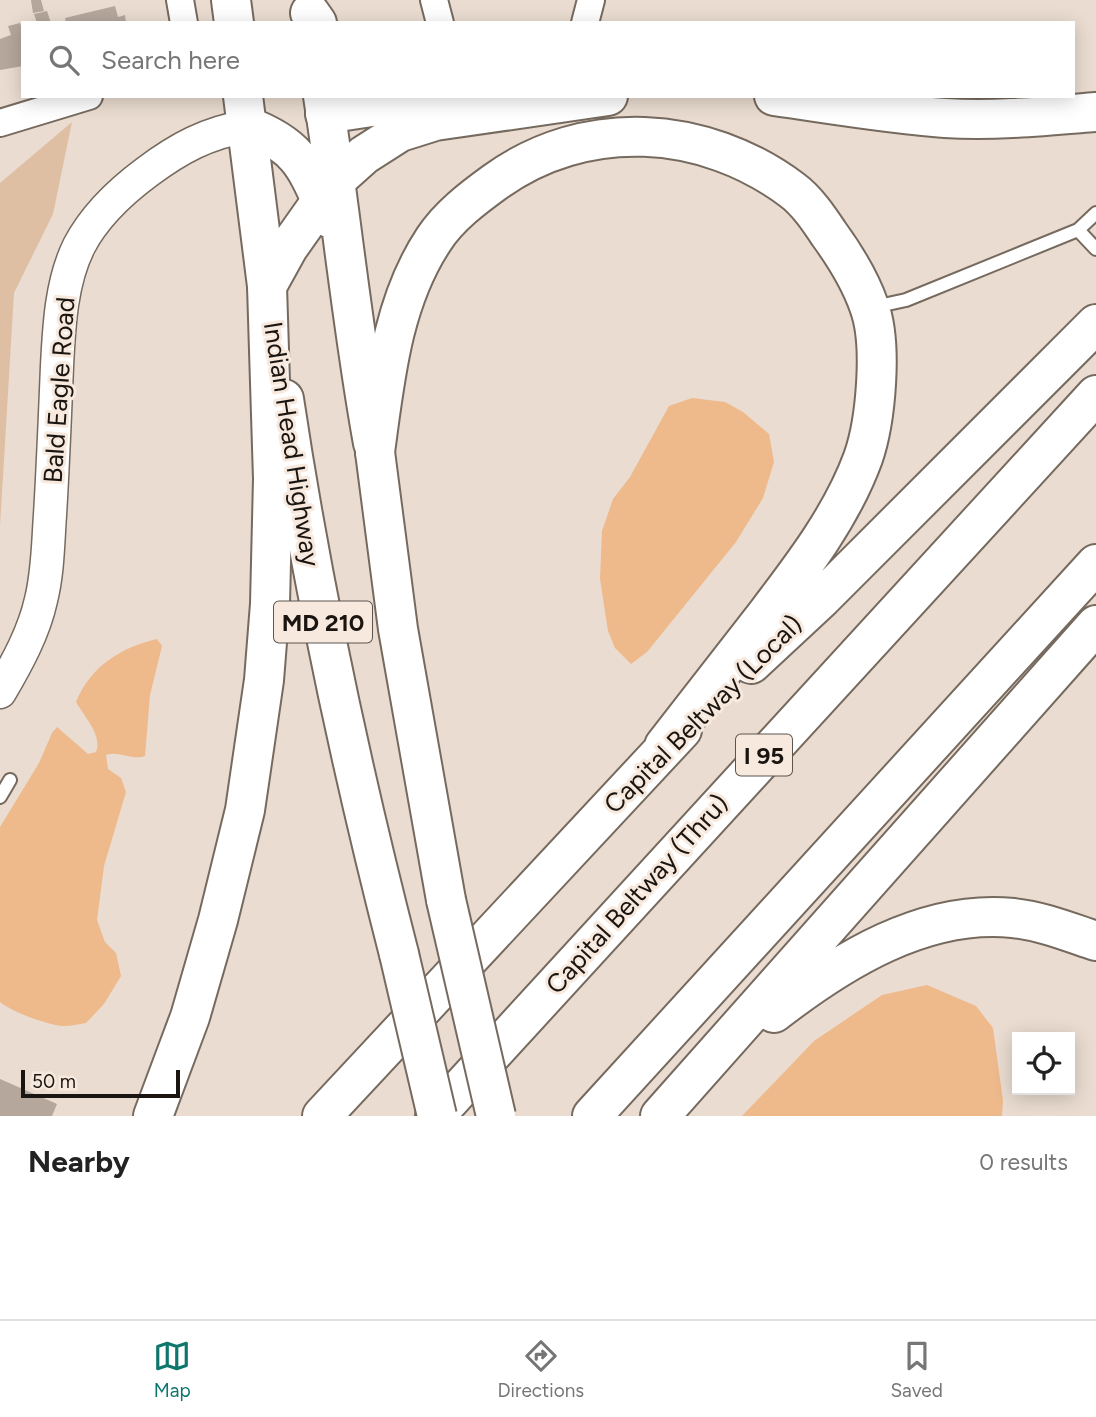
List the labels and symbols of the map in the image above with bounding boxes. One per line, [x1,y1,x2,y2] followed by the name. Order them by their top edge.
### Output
[37,296,81,484] street label: Bald Eagle Road
[257,319,327,569] street label: Indian Head Highway
[274,602,372,642] road number: MD 210
[597,608,809,820] street label: Capital Beltway (Local)
[736,734,792,776] road number: I 95
[539,787,735,1001] street label: Capital Beltway (Thru)
[21,1067,180,1099] scale bar

